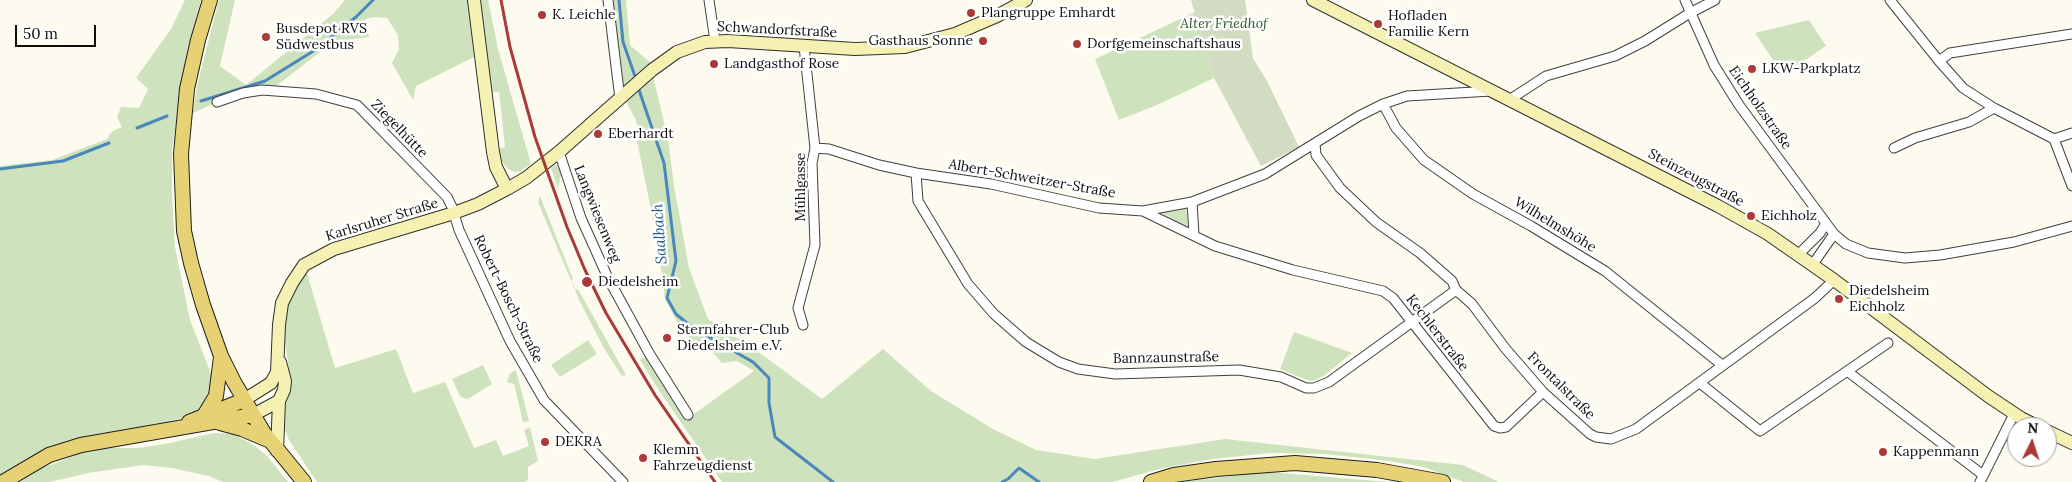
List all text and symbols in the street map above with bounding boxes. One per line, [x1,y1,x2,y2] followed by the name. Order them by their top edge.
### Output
[981,5,1116,21] place label: Plangruppe Emhardt
[552,7,616,23] place label: K. Leichle
[965,7,977,19] marker: Plangruppe Emhardt
[1388,8,1469,40] place label: Hofladen Familie Kern
[536,9,548,21] marker: K. Leichle
[18,15,99,47] scale bar
[1180,16,1268,32] park label: Alter Friedhof
[717,18,837,42] street label: Schwandorfstraße
[1372,18,1384,30] marker: Hofladen Familie Kern
[276,21,367,54] place label: Busdepot RVS Südwestbus
[23,24,58,43] text: 50 m
[260,31,272,43] marker: Busdepot RVS Südwestbus
[868,33,973,49] place label: Gasthaus Sonne
[977,35,989,47] marker: Gasthaus Sonne
[1087,36,1241,52] place label: Dorfgemeinschaftshaus
[1071,38,1083,50] marker: Dorfgemeinschaftshaus
[724,56,839,72] place label: Landgasthof Rose
[708,58,720,70] marker: Landgasthof Rose
[1762,61,1861,77] place label: LKW-Parkplatz
[1725,63,1795,153] street label: Eichholzstraße
[1746,63,1758,75] marker: LKW-Parkplatz
[367,96,431,162] street label: Ziegelhütte
[608,126,674,142] place label: Eberhardt
[592,128,604,140] marker: Eberhardt
[1645,146,1747,210] street label: Steinzeugstraße
[793,153,809,221] street label: Mühlgasse
[947,156,1117,202] street label: Albert-Schweitzer-Straße
[570,163,624,265] street label: Langwiesenweg
[1511,194,1599,256] street label: Wilhelmshöhe
[324,195,440,245] street label: Karlsruher Straße
[649,203,671,265] water label: Saalbach
[1761,208,1817,224] place label: Eichholz
[1745,210,1757,222] marker: Eichholz
[470,232,546,366] street label: Robert-Bosch-Straße
[598,274,679,290] place label: Diedelsheim
[580,275,594,289] marker: Diedelsheim
[1849,283,1930,316] place label: Diedelsheim Eichholz
[1402,291,1472,375] street label: Kechlerstraße
[1833,293,1845,305] marker: Diedelsheim Eichholz
[677,322,789,354] place label: Sternfahrer-Club Diedelsheim e.V.
[661,332,673,344] marker: Sternfahrer-Club Diedelsheim e.V.
[1113,349,1219,367] street label: Bannzaunstraße
[1524,349,1598,423] street label: Frontalstraße
[2007,417,2057,467] north arrow
[2027,419,2039,437] text: N
[555,434,602,450] place label: DEKRA
[539,436,551,448] marker: DEKRA
[653,442,753,474] place label: Klemm Fahrzeugdienst
[1893,444,1979,460] place label: Kappenmann
[1877,446,1889,458] marker: Kappenmann
[637,452,649,464] marker: Klemm Fahrzeugdienst

